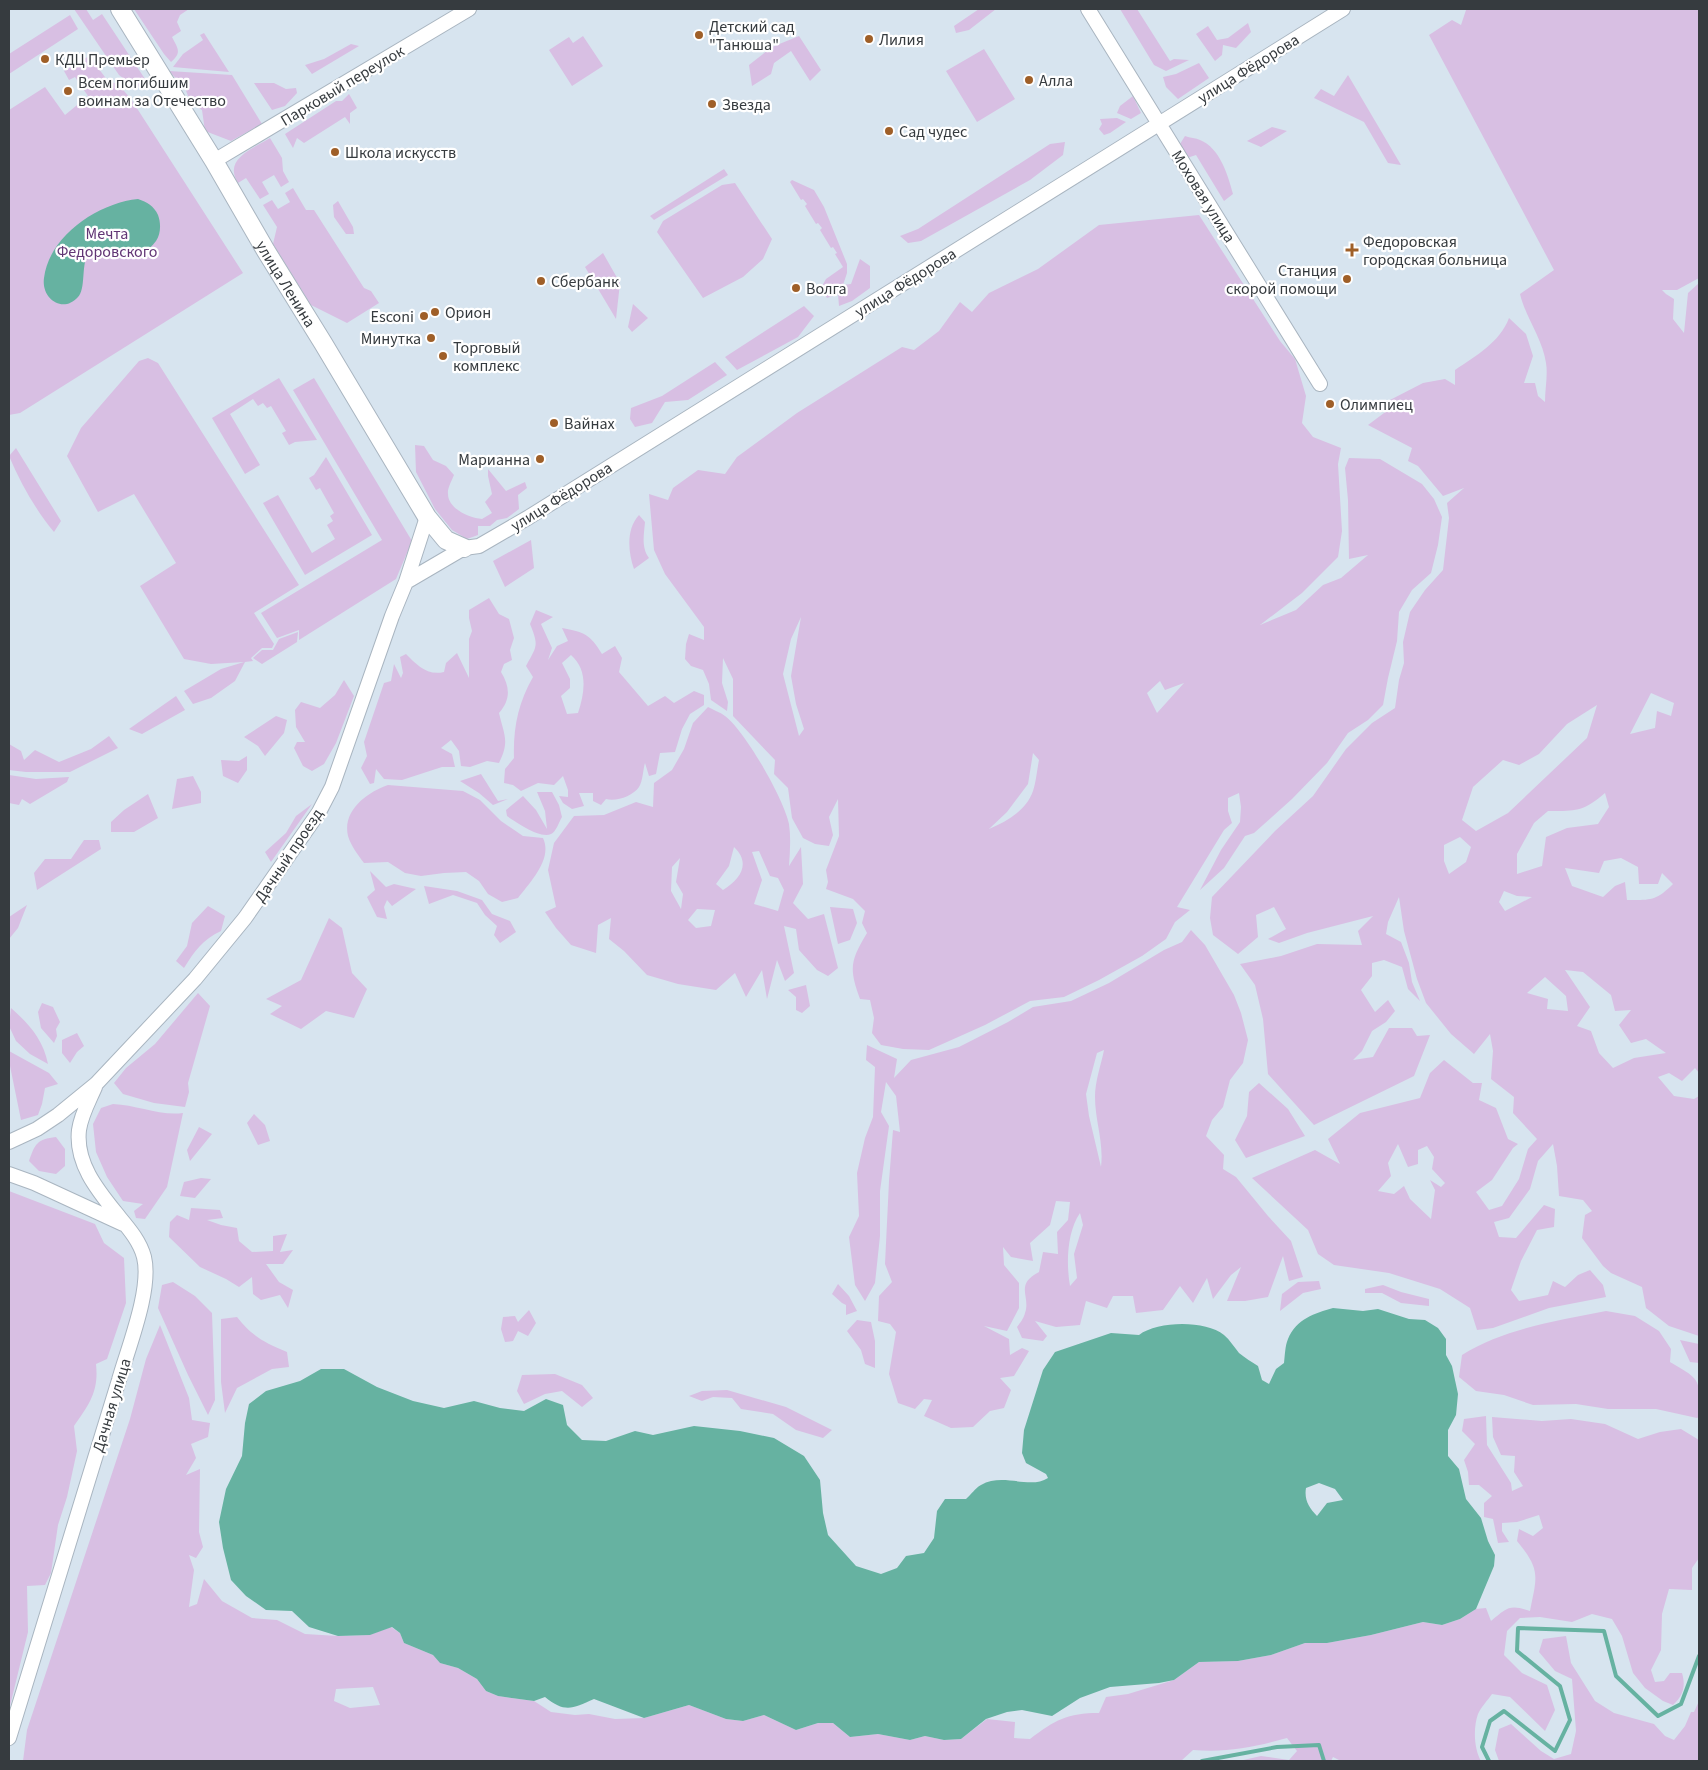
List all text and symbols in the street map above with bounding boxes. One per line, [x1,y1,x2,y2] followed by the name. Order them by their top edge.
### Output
[709,16,795,56] place label: Детский сад "Танюша"
[693,29,705,41] marker: Детский сад "Танюша"
[879,29,924,51] place label: Лилия
[1194,29,1303,109] street label: улица Фёдорова
[863,33,875,45] marker: Лилия
[276,40,409,132] street label: Парковый переулок
[55,49,150,71] place label: КДЦ Премьер
[39,53,51,65] marker: КДЦ Премьер
[1039,70,1073,92] place label: Алла
[78,72,226,112] place label: Всем погибшим воинам за Отечество
[1023,74,1035,86] marker: Алла
[62,85,74,97] marker: Всем погибшим воинам за Отечество
[722,94,771,116] place label: Звезда
[706,98,718,110] marker: Звезда
[899,121,967,143] place label: Сад чудес
[883,125,895,137] marker: Сад чудес
[345,142,456,164] place label: Школа искусств
[329,146,341,158] marker: Школа искусств
[1166,146,1240,247] street label: Моховая улица
[57,223,157,263] park label: Мечта Федоровского
[1363,231,1507,271] place label: Федоровская городская больница
[250,237,321,332] street label: улица Ленина
[851,243,960,323] street label: улица Фёдорова
[1345,243,1359,257] marker: Федоровская городская больница
[1226,260,1337,300] place label: Станция скорой помощи
[551,271,619,293] place label: Сбербанк
[1341,273,1353,285] marker: Станция скорой помощи
[535,275,547,287] marker: Сбербанк
[806,278,847,300] place label: Волга
[790,282,802,294] marker: Волга
[445,302,491,324] place label: Орион
[371,306,414,328] place label: Esconi
[429,306,441,318] marker: Орион
[418,310,430,322] marker: Esconi
[361,328,421,350] place label: Минутка
[425,332,437,344] marker: Минутка
[453,337,521,377] place label: Торговый комплекс
[437,350,449,362] marker: Торговый комплекс
[1340,394,1413,416] place label: Олимпиец
[1324,398,1336,410] marker: Олимпиец
[564,413,615,435] place label: Вайнах
[548,417,560,429] marker: Вайнах
[458,449,530,471] place label: Марианна
[534,453,546,465] marker: Марианна
[507,457,616,537] street label: улица Фёдорова
[249,804,329,907] street label: Дачный проезд
[87,1356,137,1455] street label: Дачная улица

